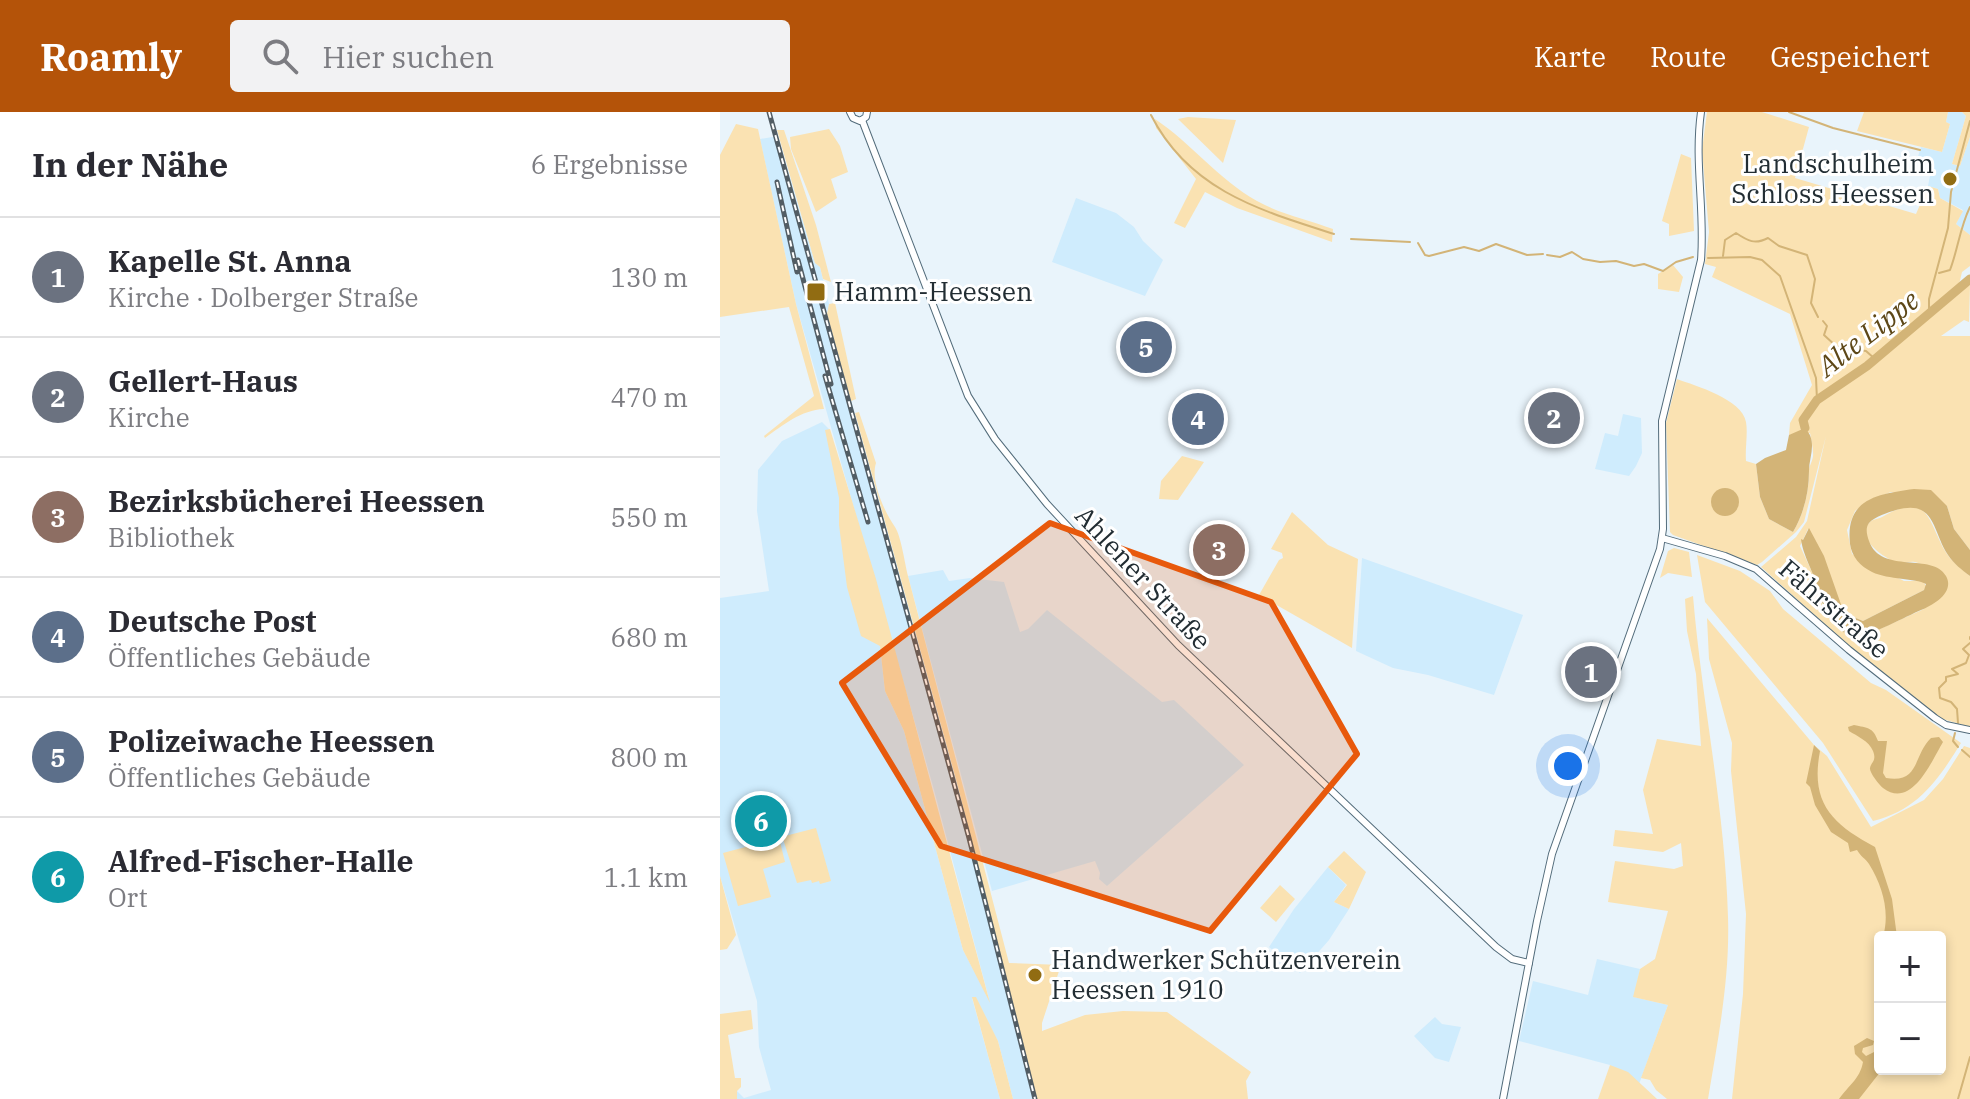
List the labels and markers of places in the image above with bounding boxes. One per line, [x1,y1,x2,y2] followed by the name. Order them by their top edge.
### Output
[1731,146,1934,210] place label: Landschulheim Schloss Heessen
[1941,170,1959,188] marker: Landschulheim Schloss Heessen
[834,274,1033,308] place label: Hamm-Heessen
[805,281,827,303] marker: Hamm-Heessen
[1120,317,1172,377] pin: 5
[1528,388,1580,448] pin: 2
[1172,389,1224,449] pin: 4
[1193,520,1245,580] pin: 3
[1565,642,1617,702] pin: 1
[735,791,787,851] pin: 6
[1051,942,1401,1006] place label: Handwerker Schützenverein Heessen 1910
[1026,966,1044,984] marker: Handwerker Schützenverein Heessen 1910

